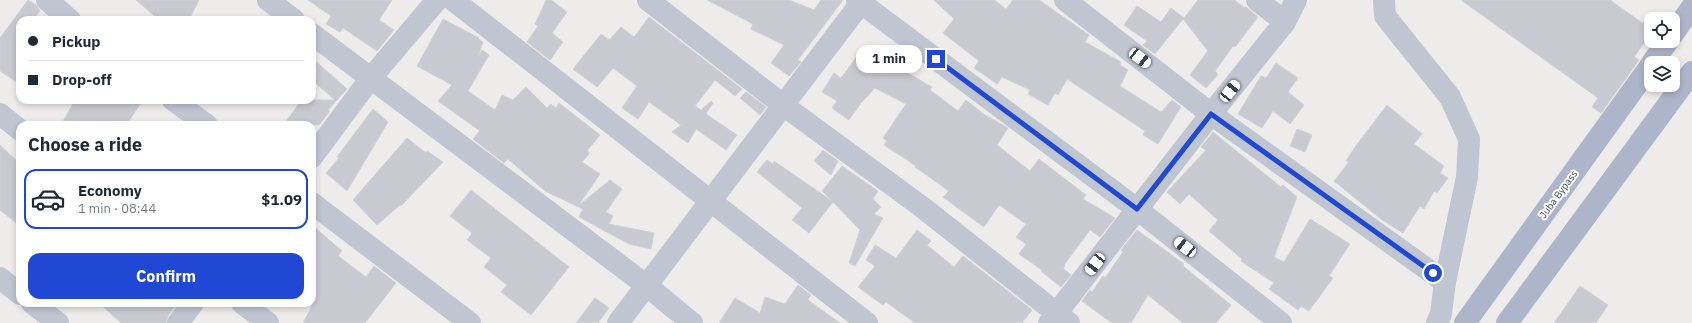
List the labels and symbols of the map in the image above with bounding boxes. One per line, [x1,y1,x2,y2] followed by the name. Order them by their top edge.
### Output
[856,45,922,73] callout: 1 min
[1127,46,1153,70] car
[927,50,945,68] route end
[1218,78,1242,104] car
[1537,168,1580,221] street label: Juba Bypass
[1172,235,1198,259] car
[1083,251,1107,277] car
[1424,264,1442,282] route start

